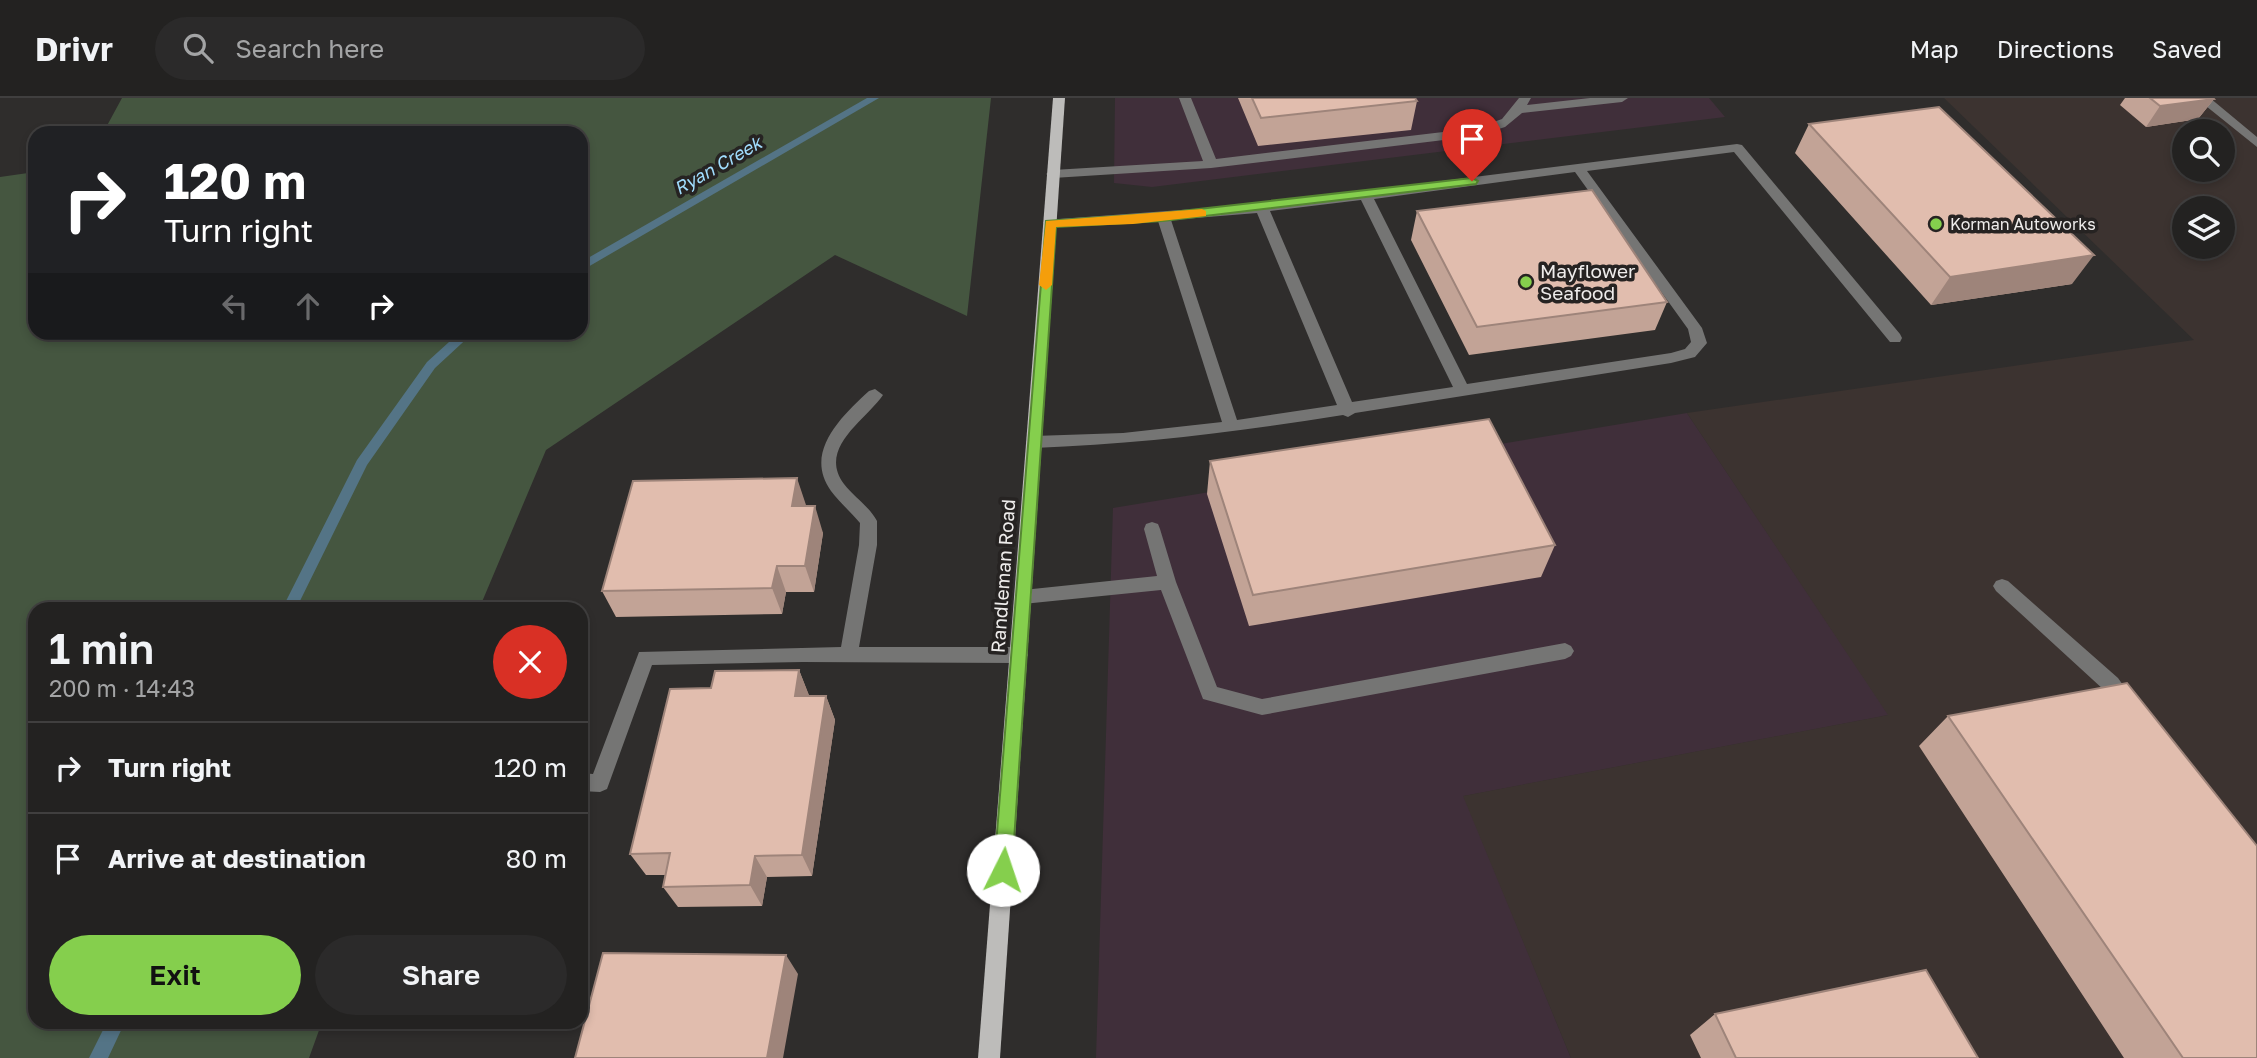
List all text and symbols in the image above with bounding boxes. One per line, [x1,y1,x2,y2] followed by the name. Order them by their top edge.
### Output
[155,17,645,80] search box
[35,29,113,68] text: Drivr
[179,29,217,67] icon: search
[235,33,384,64] text: Search here
[1910,34,1959,63] text: Map
[1997,34,2114,63] text: Directions
[2152,34,2222,63] text: Saved
[1442,109,1502,181] pin
[2172,119,2235,259] map controls
[2172,119,2235,182] button: search
[1453,120,1491,158] icon: arrive
[670,130,767,199] water label: Ryan Creek
[164,151,306,210] text: 120 m
[49,154,140,245] icon: right
[2172,196,2235,259] button: layers
[164,211,313,249] text: Turn right
[1950,214,2096,234] place label: Korman Autoworks
[1928,216,1944,232] marker: Korman Autoworks
[1540,259,1636,304] place label: Mayflower Seafood
[1518,274,1534,290] marker: Mayflower Seafood
[216,287,254,325] icon: left
[289,287,327,325] icon: ahead
[362,287,400,325] icon: right
[986,498,1019,654] street label: Randleman Road
[49,623,154,673] text: 1 min
[493,625,567,699] button: close
[49,674,195,702] text: 200 m · 14:43
[49,749,87,787] icon: right
[108,752,231,783] text: Turn right
[494,752,567,783] text: 120 m
[966,833,1040,907] position arrow
[49,840,87,878] icon: arrive
[108,843,366,874] text: Arrive at destination
[506,843,567,874] text: 80 m
[49,935,301,1015] button: Exit
[315,935,567,1015] button: Share

